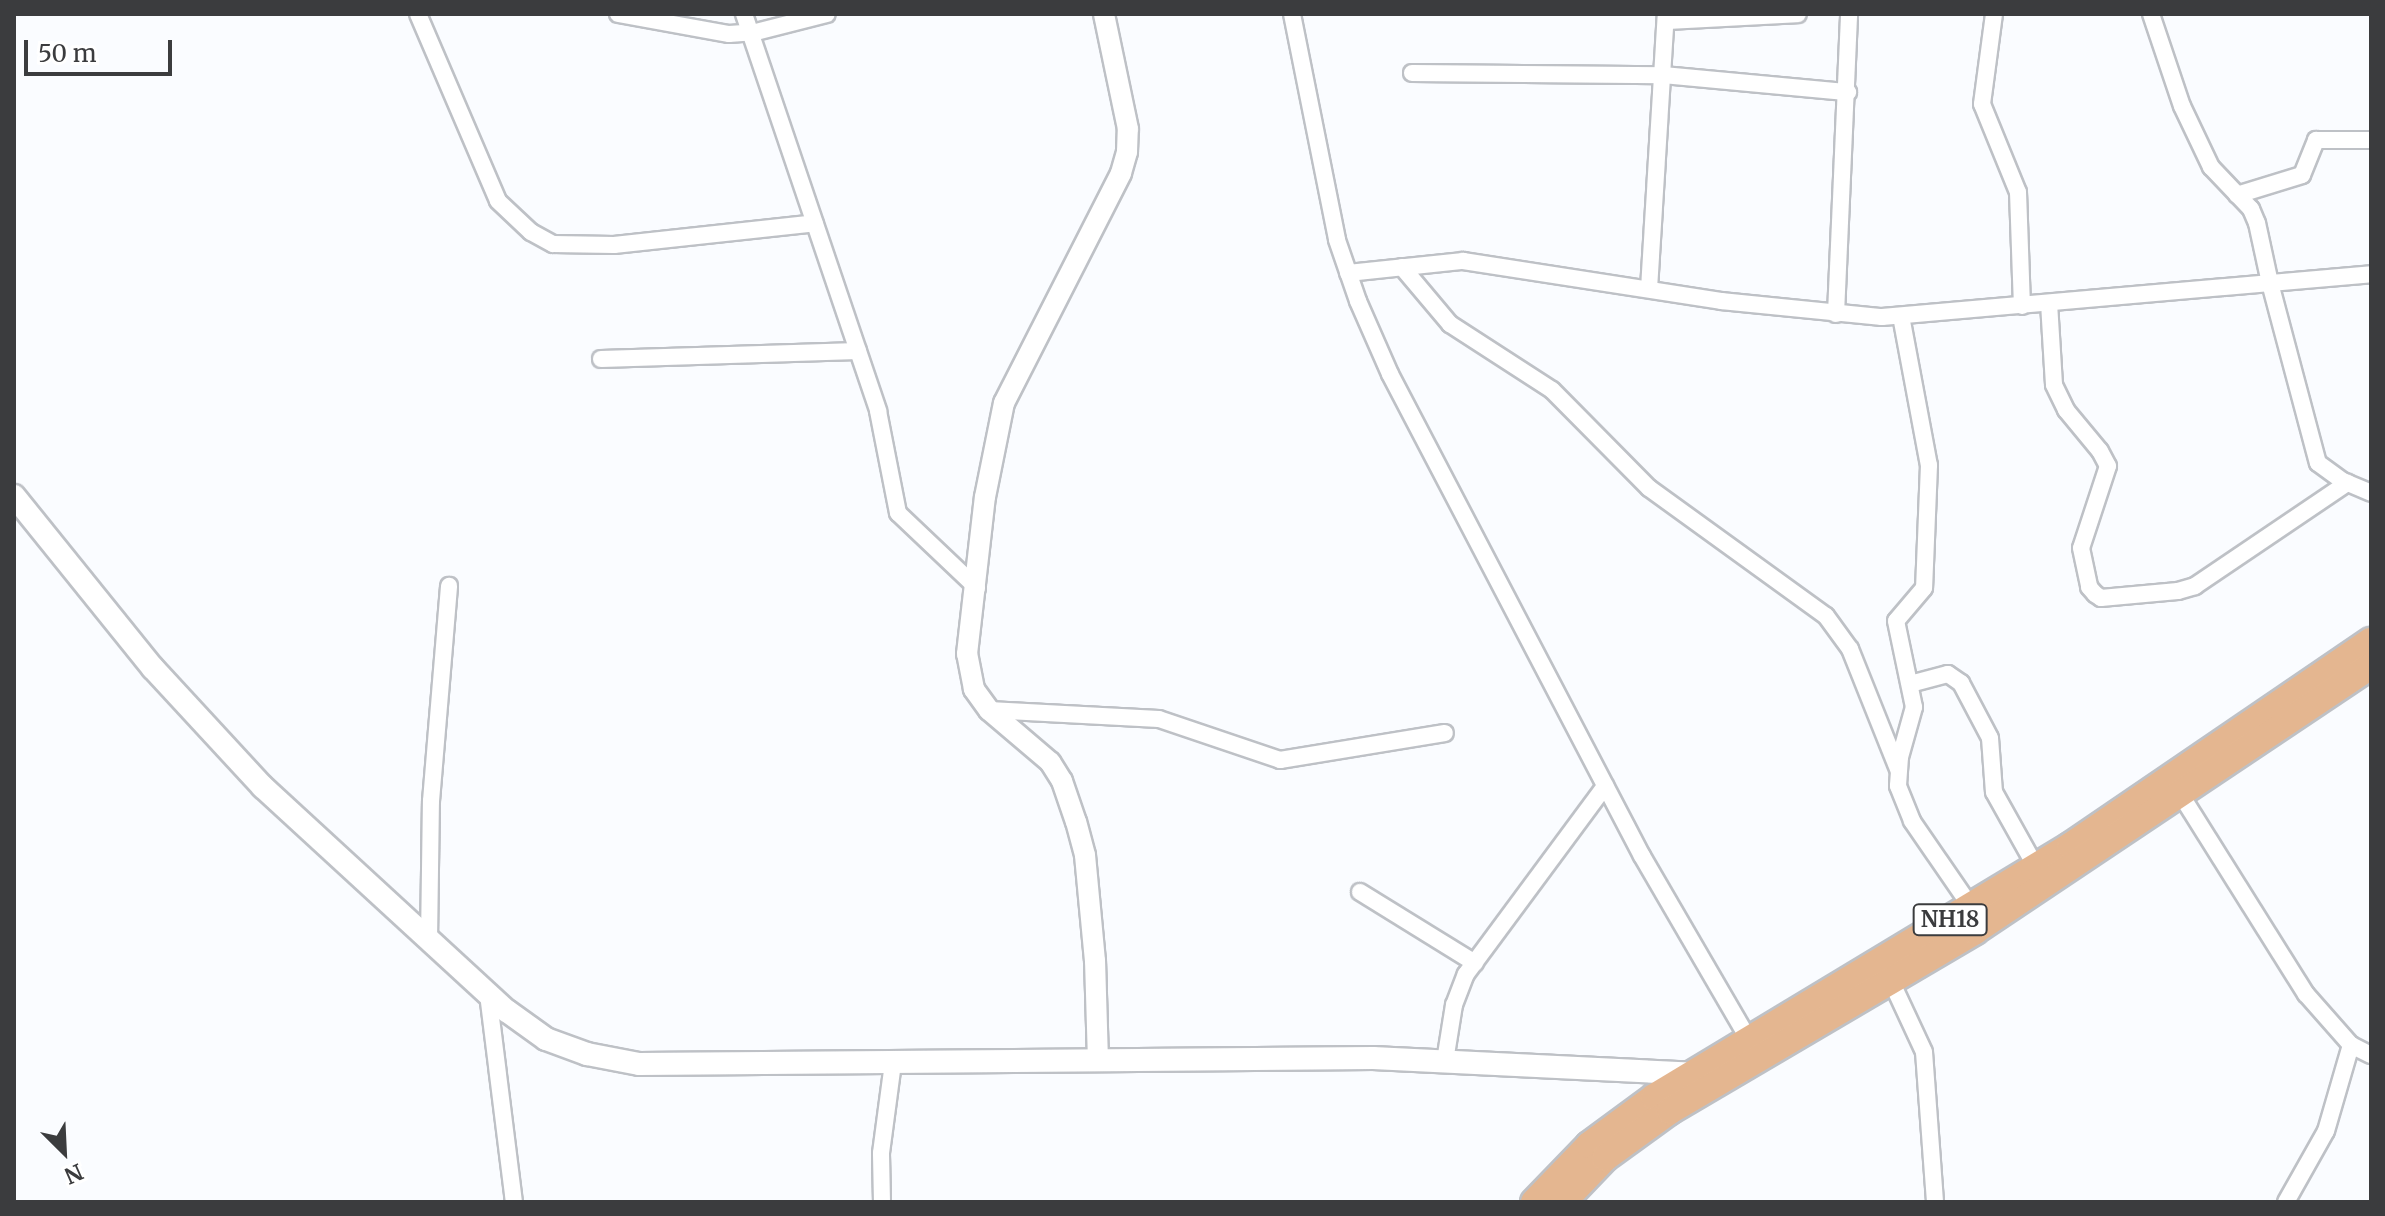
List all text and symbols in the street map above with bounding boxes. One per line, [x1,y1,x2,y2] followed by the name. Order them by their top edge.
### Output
[28,24,176,74] scale bar
[38,38,97,69] text: 50 m
[1912,902,1988,938] road number: NH18
[24,1112,104,1192] north arrow
[60,1158,87,1190] text: N

